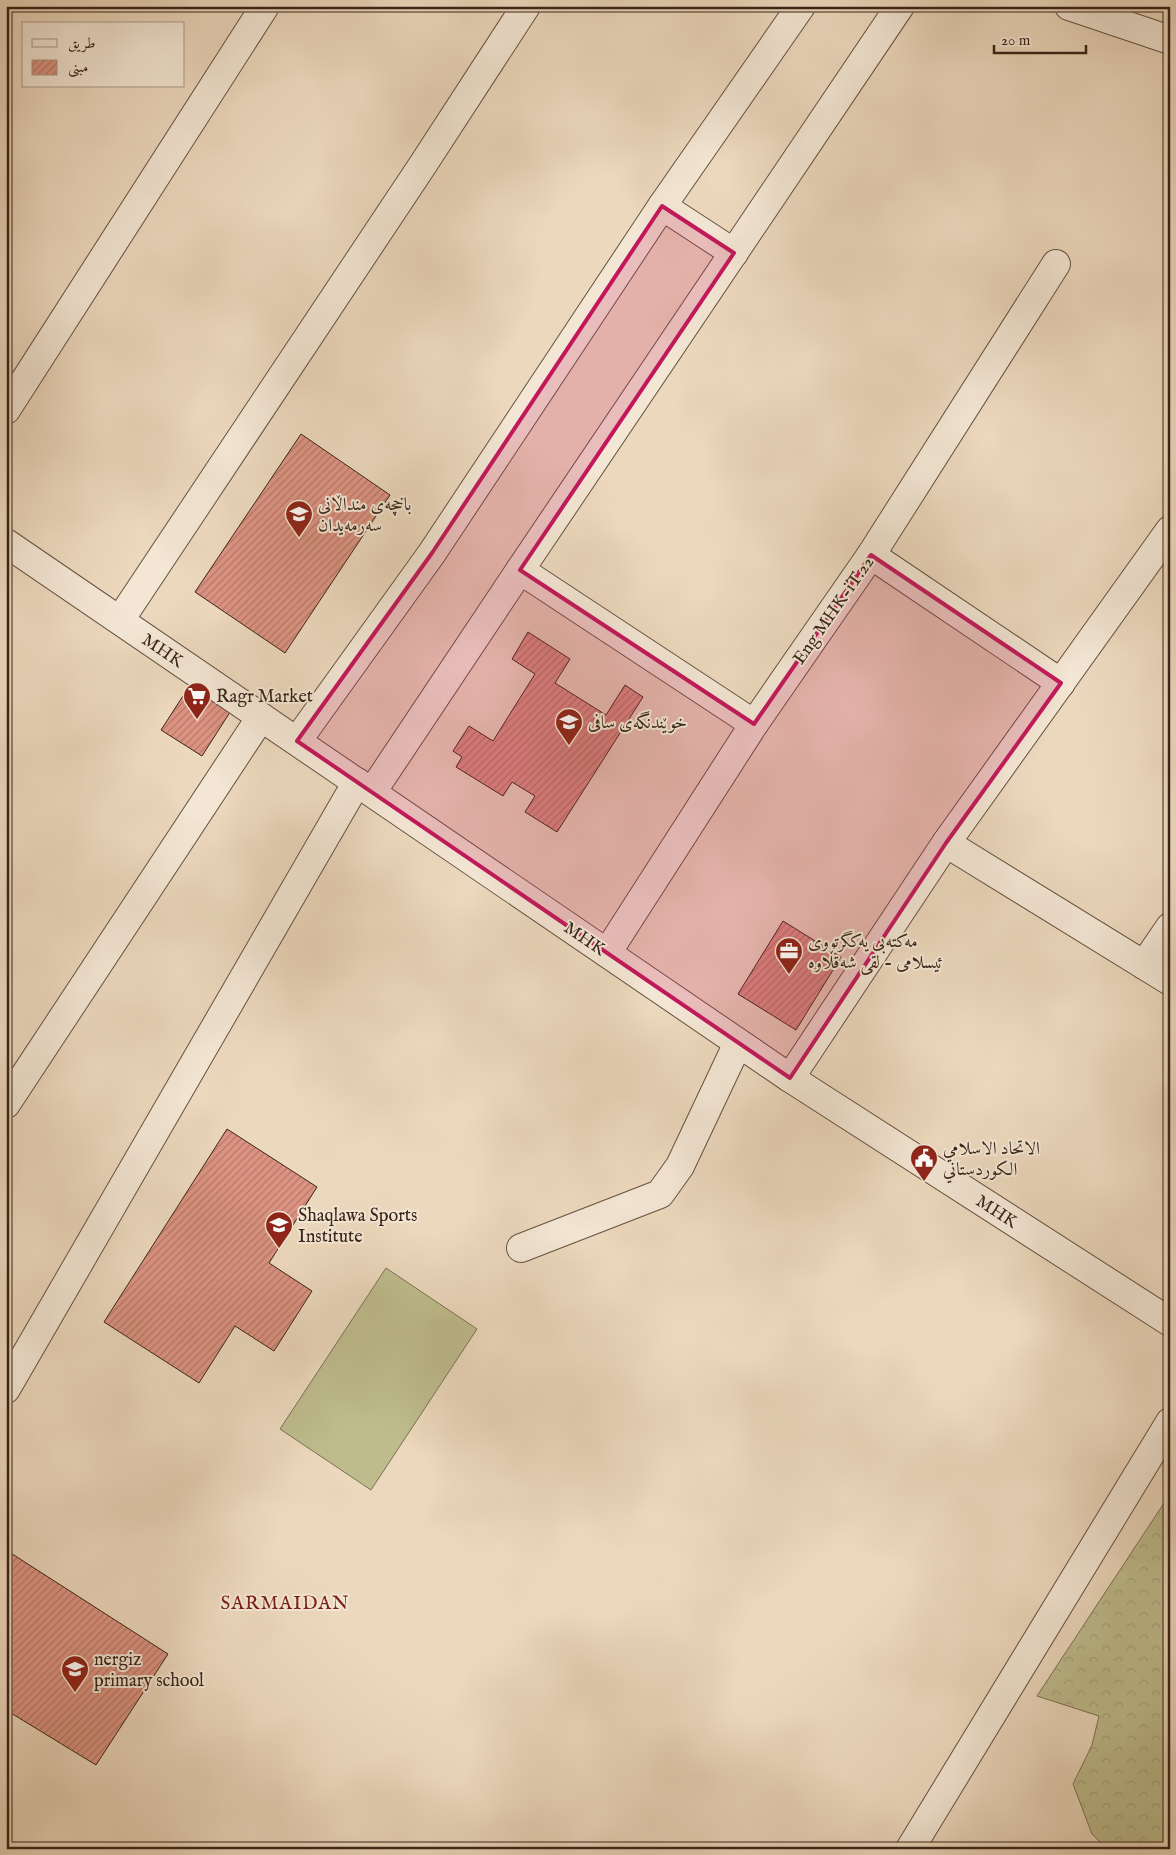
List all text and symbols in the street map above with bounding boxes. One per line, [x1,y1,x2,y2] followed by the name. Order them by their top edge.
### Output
[22,22,185,88] legend
[994,22,1086,54] scale bar
[1001,31,1031,50] text: 20 m
[68,34,95,53] text: طريق
[68,58,88,78] text: مبنى
[318,494,411,538] place label: باخچەی منداڵانی سەرمەیدان
[284,499,314,538] school or university icon: باخچەی منداڵانی سەرمەیدان
[788,552,880,670] street label: Eng MHK-iT.22
[137,629,188,674] street label: MHK
[182,681,212,720] supermarket icon: Ragr Market
[216,686,313,709] place label: Ragr Market
[554,707,584,746] school or university icon: خوێندنگەی سافی
[588,711,687,735] place label: خوێندنگەی سافی
[559,917,610,962] street label: MHK
[808,930,943,975] place label: مەکتەبی یەکگرتووی ئیسلامی - لقی شەقڵاوە
[774,936,804,975] office icon: مەکتەبی یەکگرتووی ئیسلامی - لقی شەقڵاوە
[943,1138,1040,1184] place label: الاتحاد الاسلامي الكوردستاني
[909,1143,939,1182] public building icon: الاتحاد الاسلامي الكوردستاني
[971,1190,1022,1235] street label: MHK
[298,1205,417,1249] place label: Shaqlawa Sports Institute
[264,1210,294,1249] school or university icon: Shaqlawa Sports Institute
[221,1592,349,1616] district label: SARMAIDAN
[94,1649,204,1693] place label: nergiz primary school
[60,1654,90,1693] school or university icon: nergiz primary school

